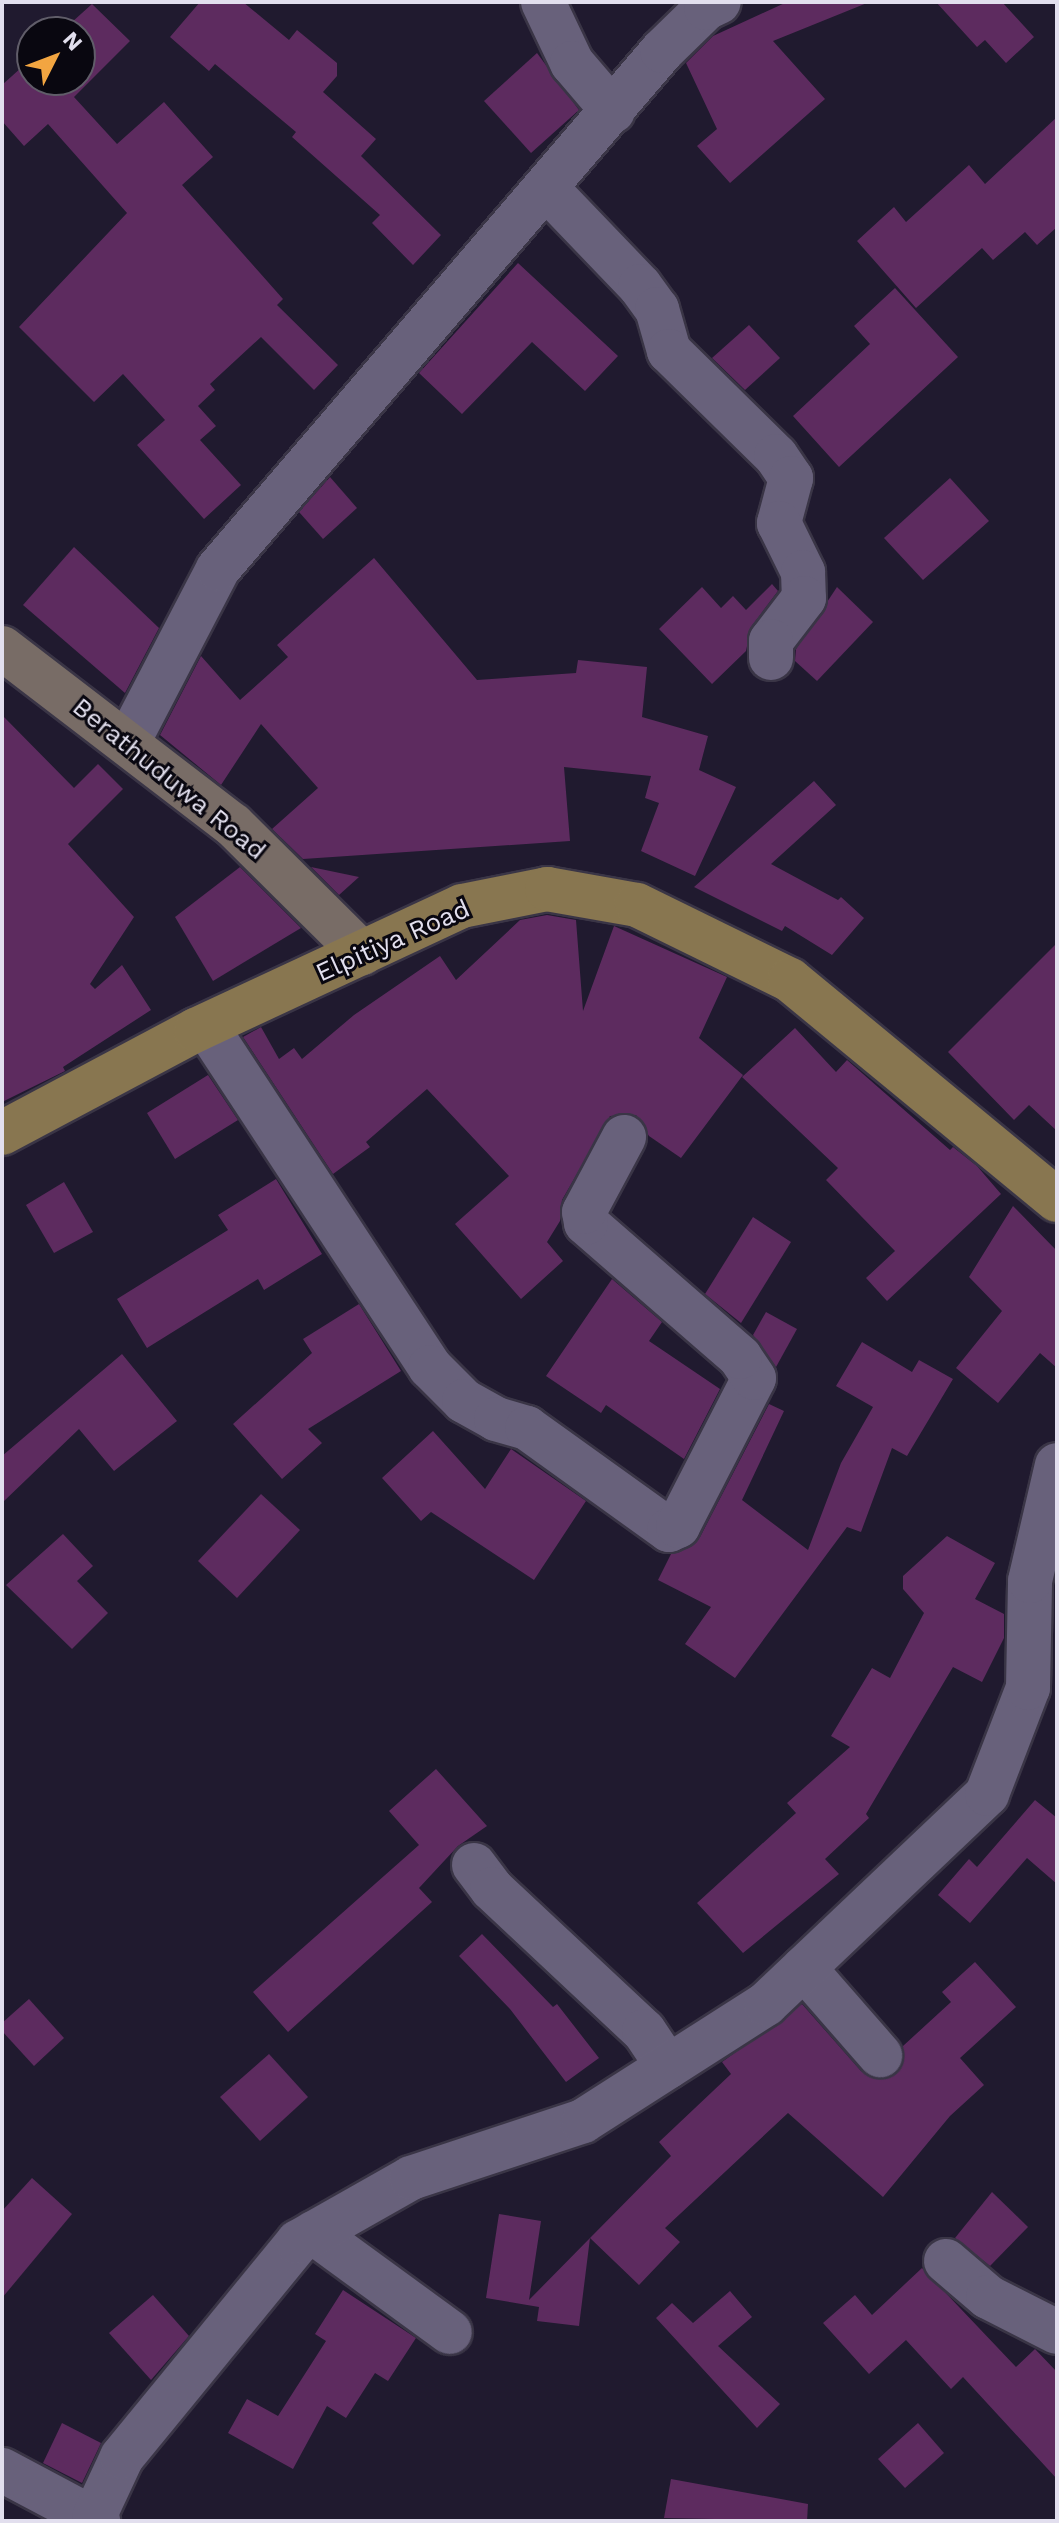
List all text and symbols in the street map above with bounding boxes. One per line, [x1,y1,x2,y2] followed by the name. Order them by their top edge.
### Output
[16,16,96,96] north arrow
[58,27,87,55] text: N
[66,691,272,867] street label: Berathuduwa Road
[311,893,475,989] street label: Elpitiya Road

